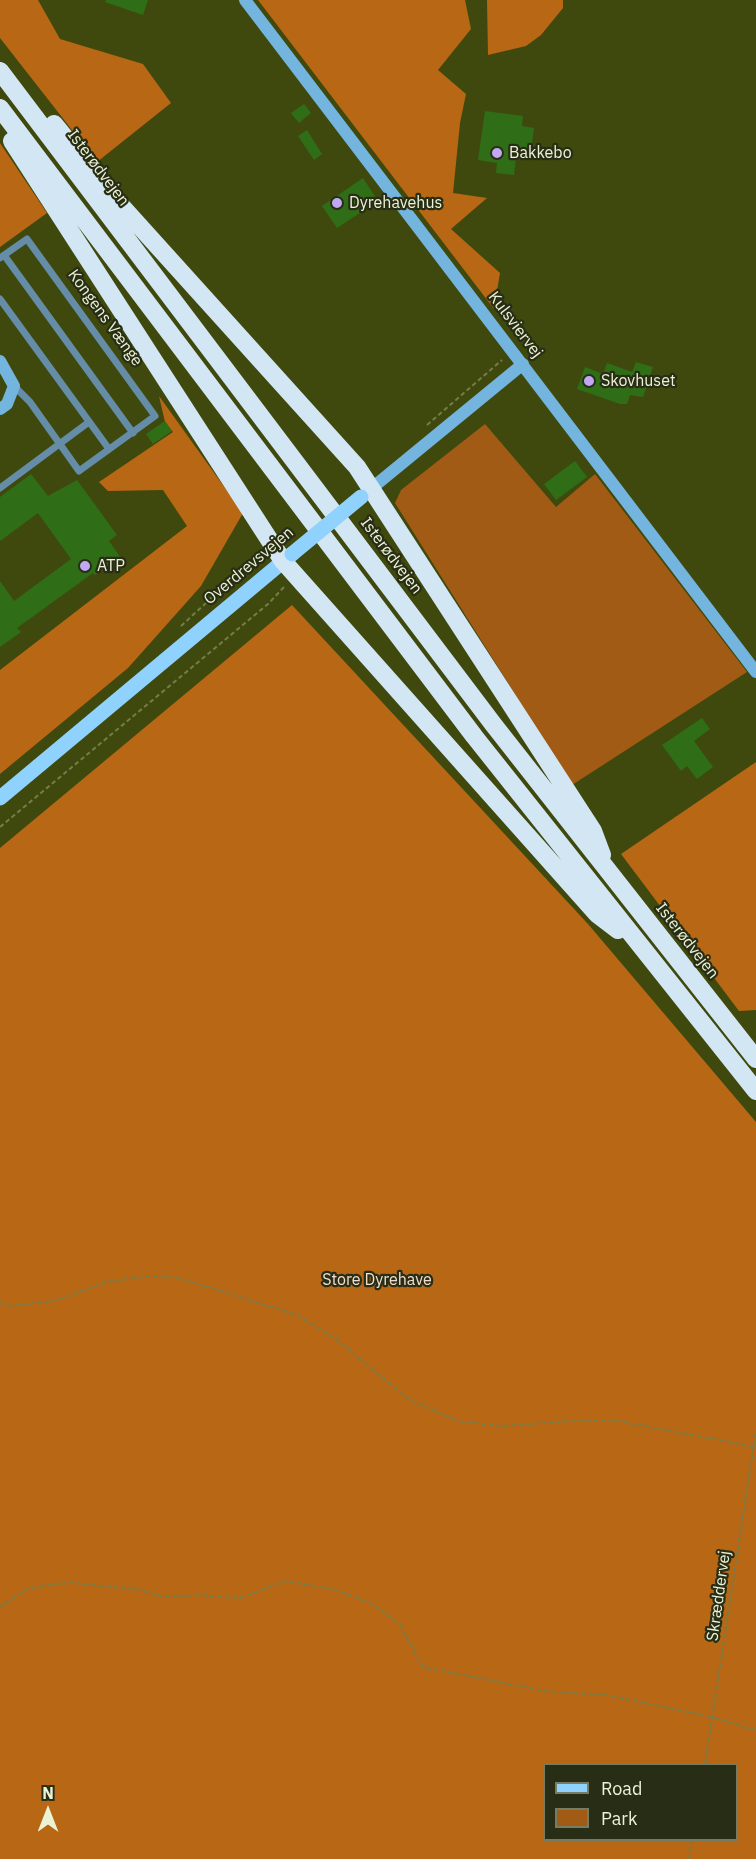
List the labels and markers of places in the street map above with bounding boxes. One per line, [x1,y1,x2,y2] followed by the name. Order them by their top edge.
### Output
[509,143,572,163] place label: Bakkebo
[490,146,504,160] marker: Bakkebo
[349,193,442,213] place label: Dyrehavehus
[330,196,344,210] marker: Dyrehavehus
[601,371,676,391] place label: Skovhuset
[582,374,596,388] marker: Skovhuset
[97,556,125,576] place label: ATP
[78,559,92,573] marker: ATP

